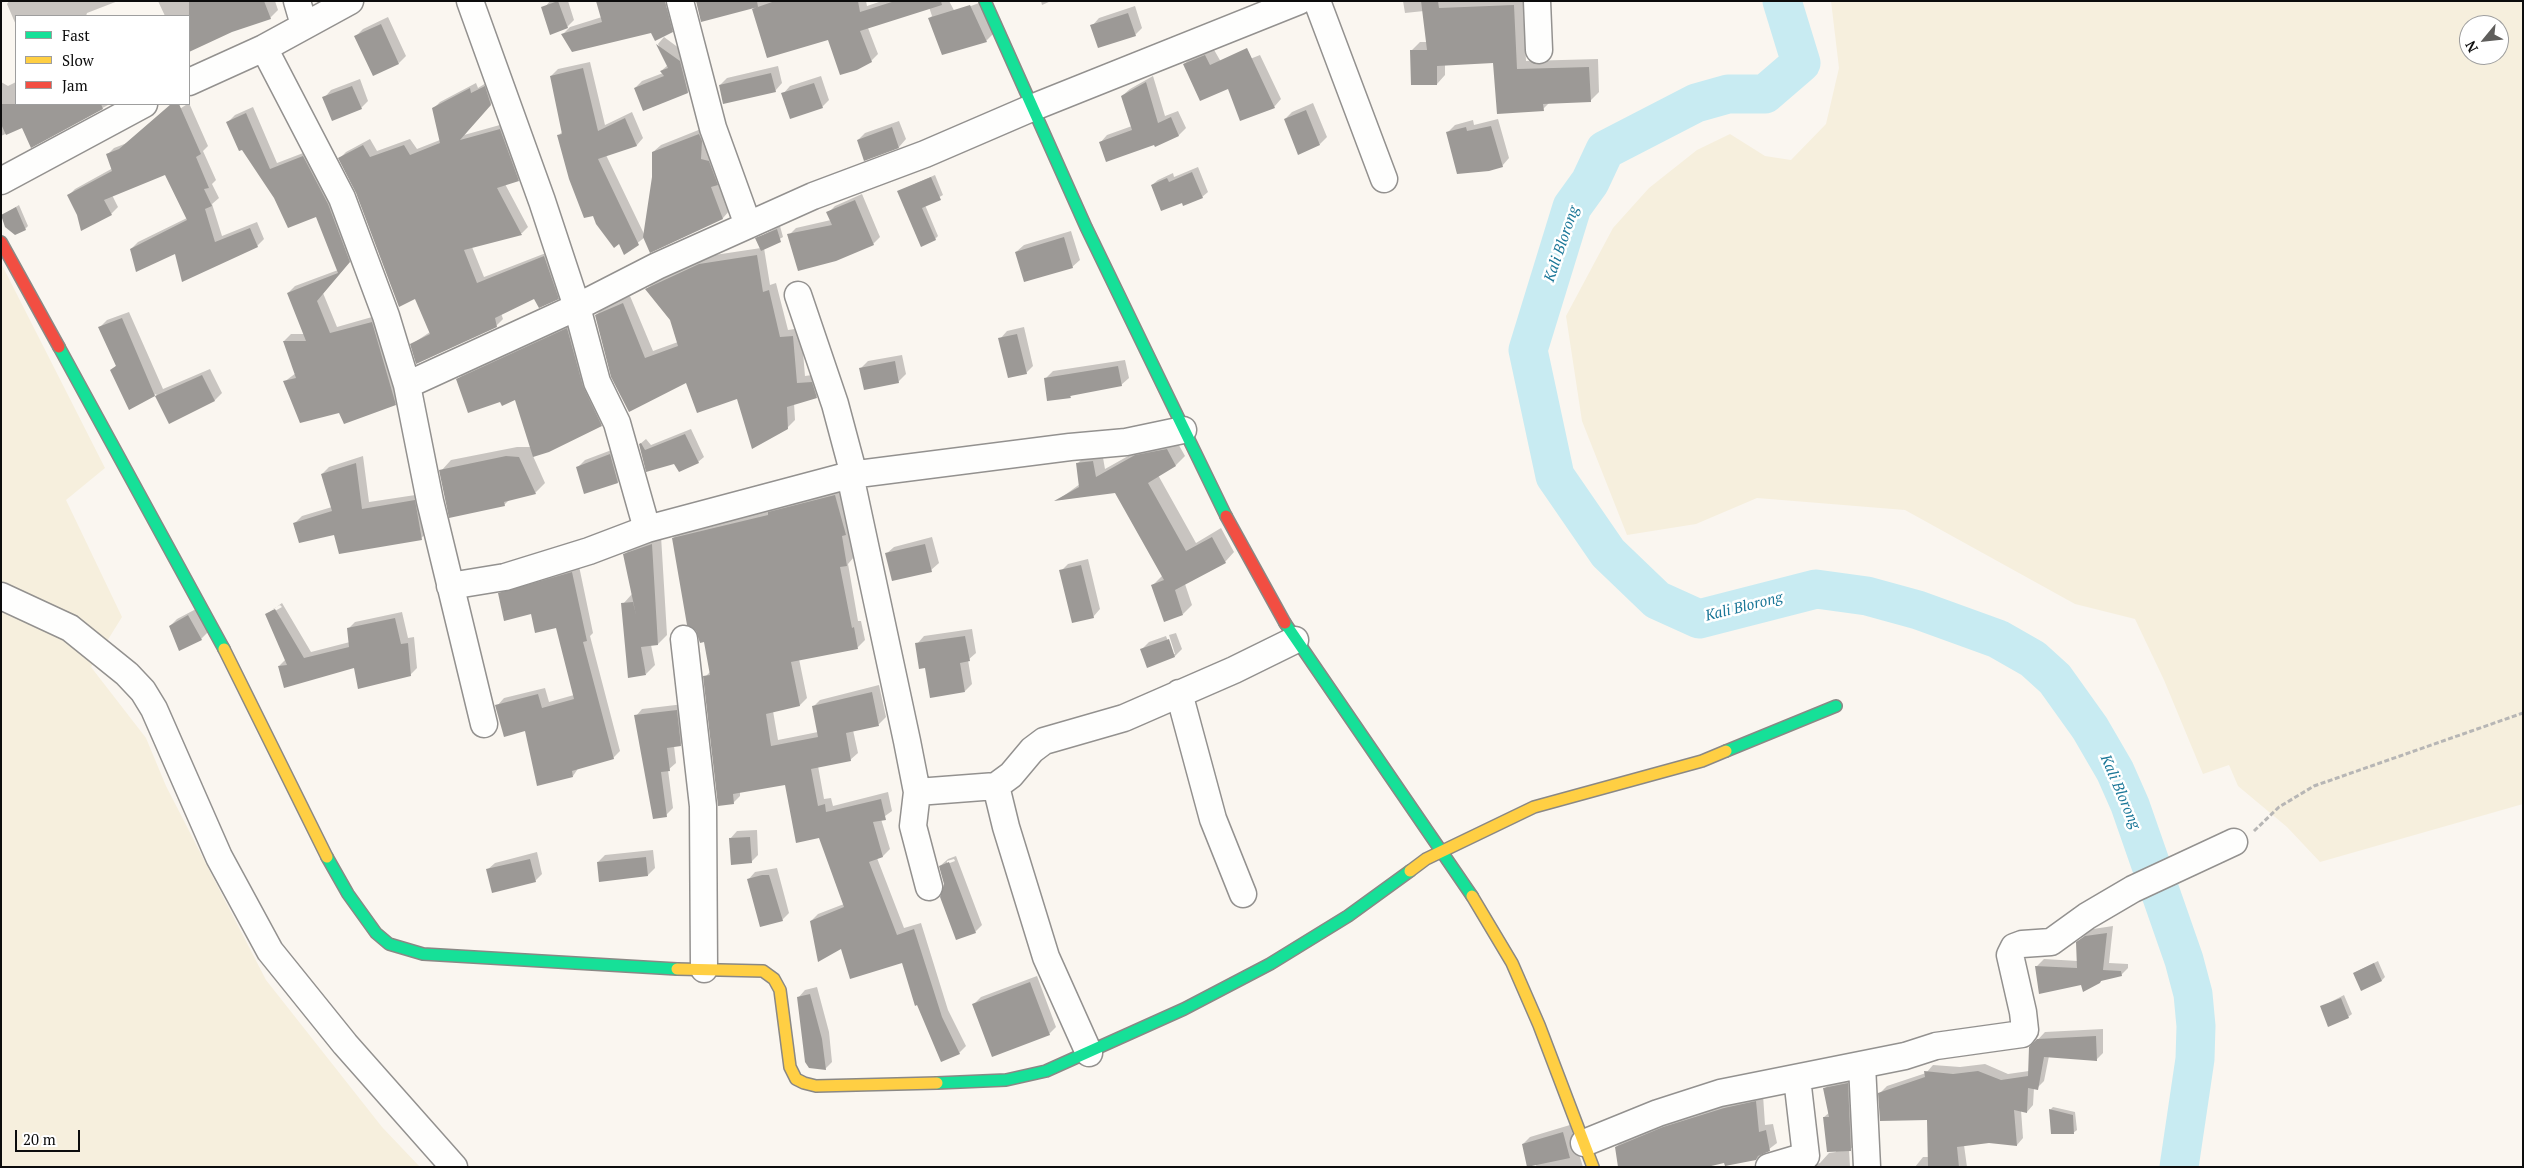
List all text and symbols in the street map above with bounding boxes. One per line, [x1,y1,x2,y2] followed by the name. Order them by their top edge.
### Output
[15,15,190,105] legend
[2459,15,2509,65] north arrow
[62,25,90,45] text: Fast
[2460,38,2482,56] text: N
[62,50,94,70] text: Slow
[62,75,88,95] text: Jam
[1541,204,1583,284] water label: Kali Blorong
[1703,589,1785,625] water label: Kali Blorong
[2096,752,2144,832] water label: Kali Blorong
[18,1120,82,1152] scale bar
[23,1129,56,1149] text: 20 m

